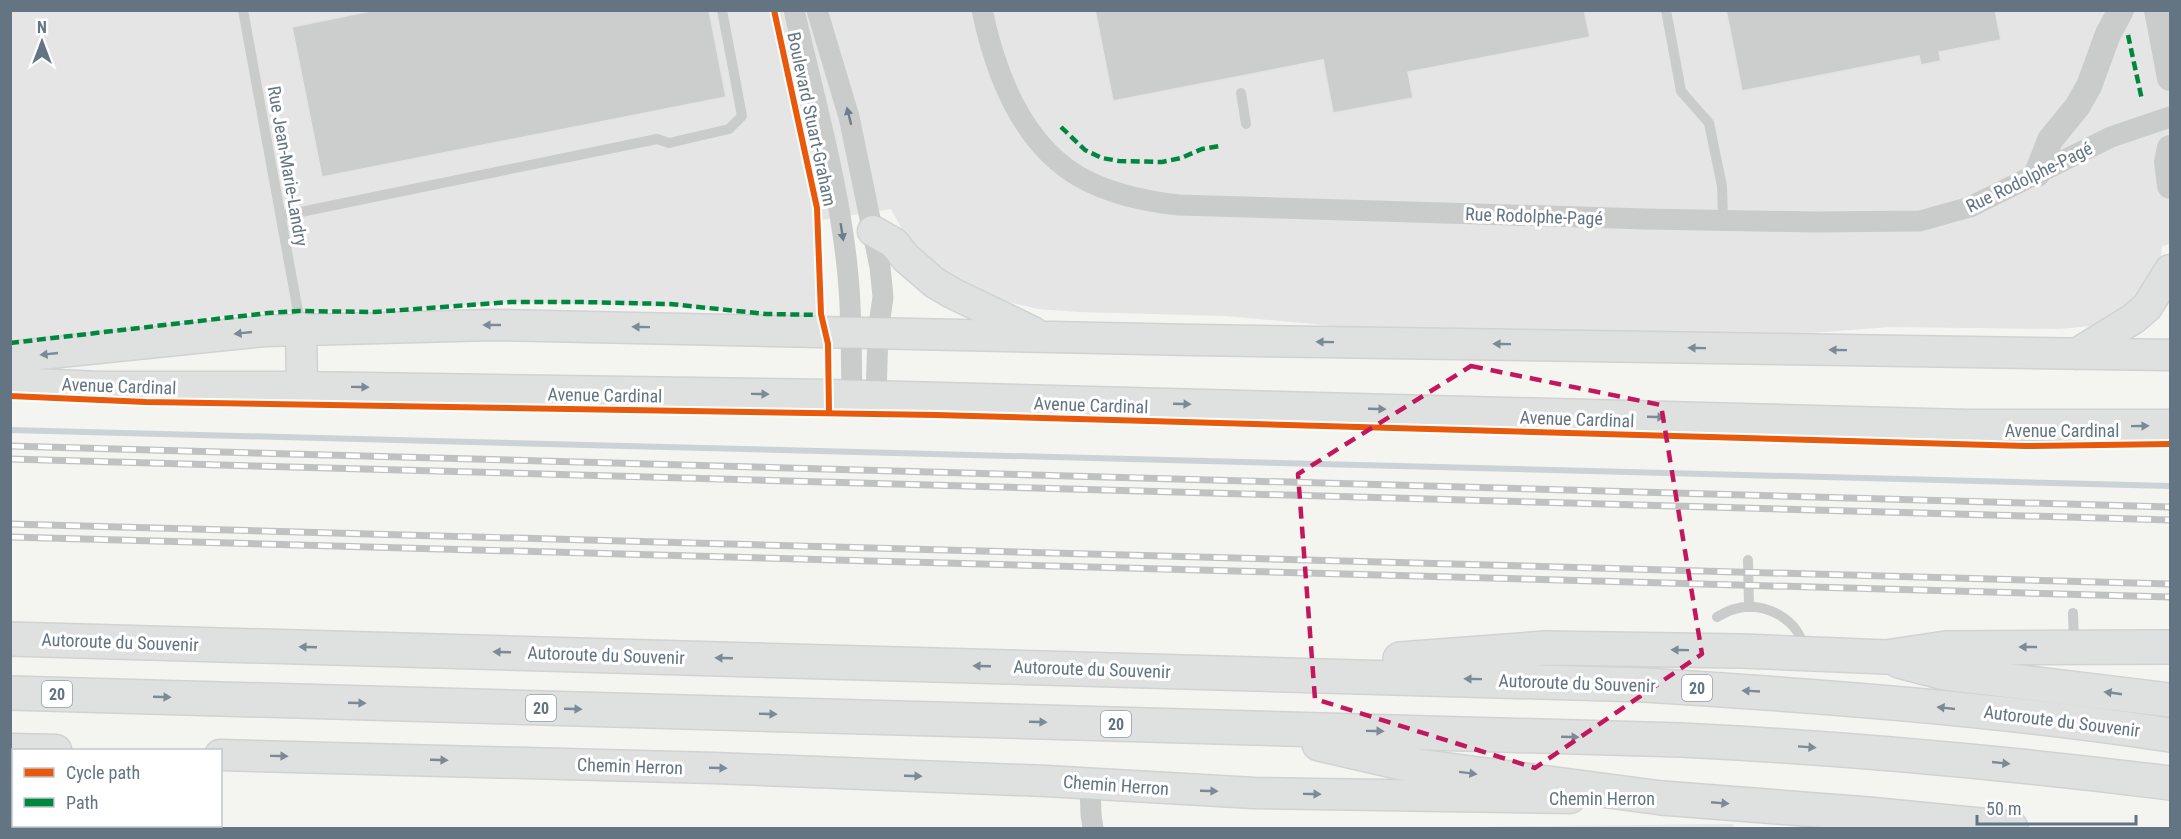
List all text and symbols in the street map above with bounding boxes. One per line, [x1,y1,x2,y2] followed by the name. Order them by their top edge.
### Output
[12,12,72,72] north arrow
[37,18,47,37] text: N
[783,30,841,208] street label: Boulevard Stuart-Graham
[264,84,313,248] street label: Rue Jean-Marie-Landry
[843,107,853,125] one-way arrow
[1962,137,2096,217] street label: Rue Rodolphe-Pagé
[1465,203,1603,229] street label: Rue Rodolphe-Pagé
[838,222,847,241] one-way arrow
[482,320,501,330] one-way arrow
[632,322,651,331] one-way arrow
[233,328,252,338] one-way arrow
[1316,337,1335,347] one-way arrow
[1493,340,1512,349] one-way arrow
[1688,343,1707,352] one-way arrow
[1828,345,1847,355] one-way arrow
[40,349,59,359] one-way arrow
[61,374,177,398] street label: Avenue Cardinal
[351,383,370,392] one-way arrow
[548,384,662,406] street label: Avenue Cardinal
[750,389,769,399] one-way arrow
[1033,393,1149,417] street label: Avenue Cardinal
[1173,399,1192,408] one-way arrow
[1368,404,1387,414] one-way arrow
[1519,407,1635,431] street label: Avenue Cardinal
[1647,412,1666,421] one-way arrow
[2005,420,2119,441] street label: Avenue Cardinal
[2131,421,2150,431] one-way arrow
[41,629,199,655] street label: Autoroute du Souvenir
[298,642,317,652] one-way arrow
[527,642,685,668] street label: Autoroute du Souvenir
[2019,642,2038,652] one-way arrow
[1671,645,1690,655] one-way arrow
[493,648,512,657] one-way arrow
[714,654,733,663] one-way arrow
[1013,656,1171,682] street label: Autoroute du Souvenir
[972,661,991,671] one-way arrow
[1498,670,1656,696] street label: Autoroute du Souvenir
[1463,675,1482,684] one-way arrow
[1682,675,1712,701] road number: 20
[42,681,72,707] road number: 20
[1742,687,1761,696] one-way arrow
[2103,688,2122,697] one-way arrow
[153,693,172,702] one-way arrow
[526,695,556,721] road number: 20
[348,698,367,708] one-way arrow
[1983,701,2142,741] street label: Autoroute du Souvenir
[1936,703,1955,712] one-way arrow
[564,704,583,714] one-way arrow
[758,710,777,719] one-way arrow
[1101,711,1131,737] road number: 20
[1028,717,1047,727] one-way arrow
[1365,727,1384,736] one-way arrow
[1560,732,1579,741] one-way arrow
[1797,742,1816,752] one-way arrow
[12,749,222,827] legend
[269,751,288,761] one-way arrow
[577,754,683,778] street label: Chemin Herron
[430,756,449,765] one-way arrow
[1991,758,2010,768] one-way arrow
[66,762,140,783] text: Cycle path
[708,764,727,773] one-way arrow
[1459,768,1478,777] one-way arrow
[903,771,922,780] one-way arrow
[1062,771,1170,799] street label: Chemin Herron
[1200,786,1219,795] one-way arrow
[1549,788,1655,809] street label: Chemin Herron
[1977,788,2136,826] scale bar
[1303,789,1322,799] one-way arrow
[66,792,99,813] text: Path
[1711,798,1730,807] one-way arrow
[1986,798,2021,819] text: 50 m

